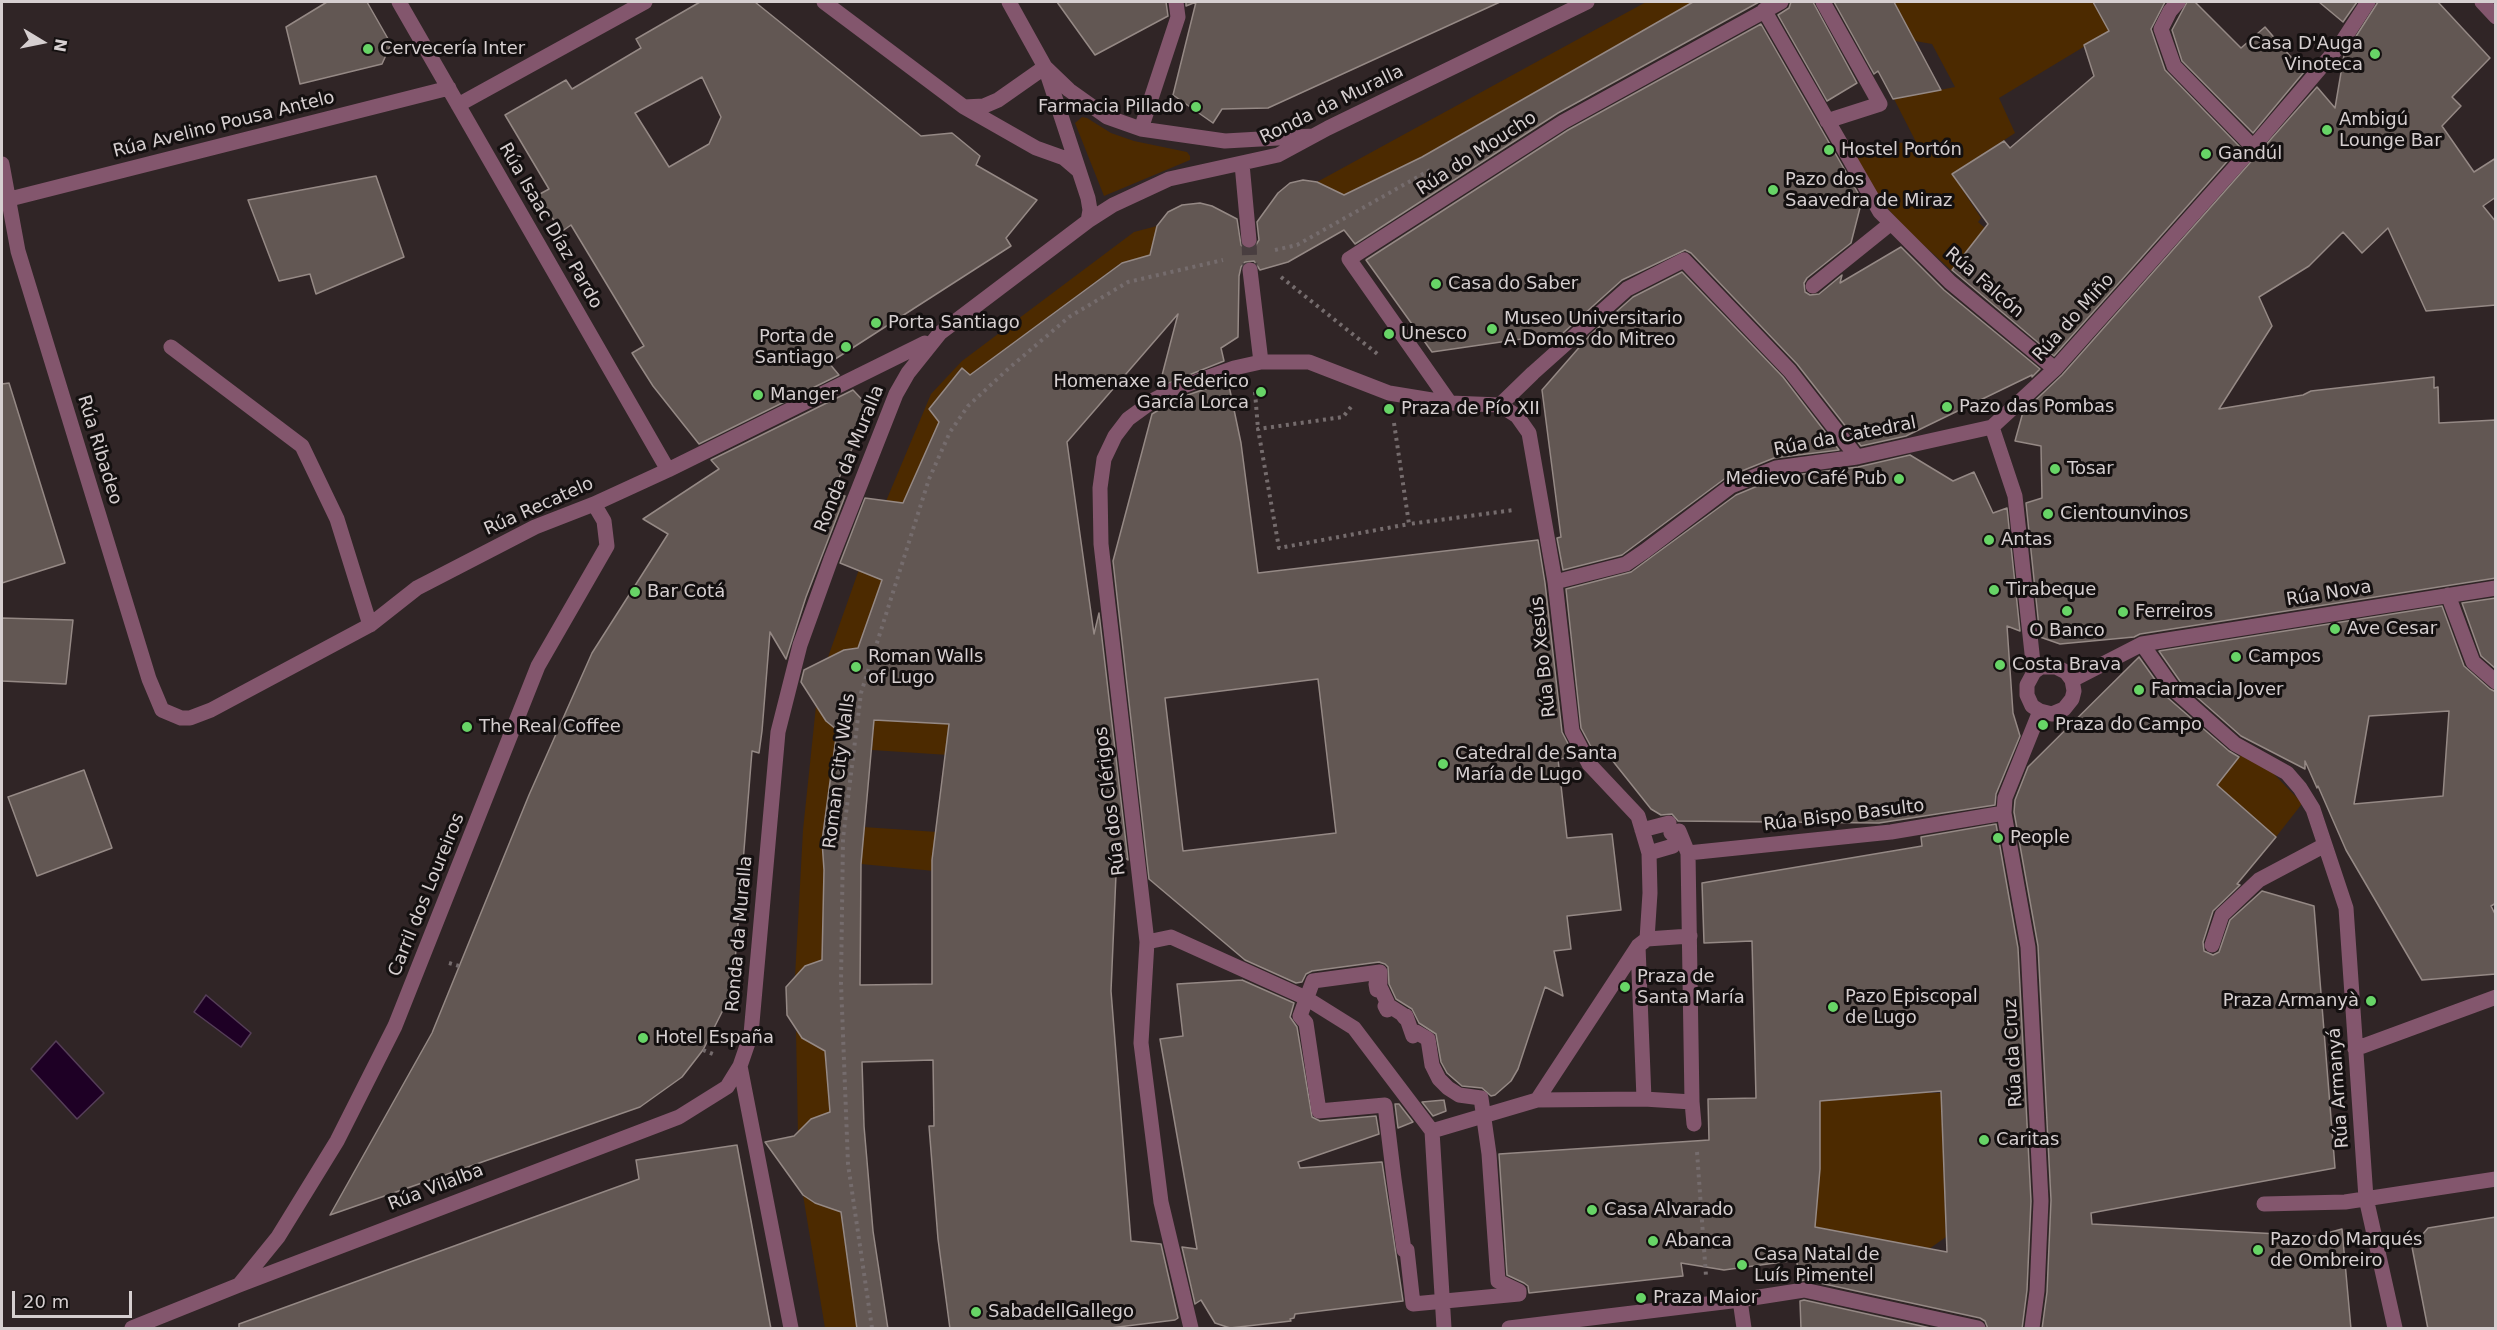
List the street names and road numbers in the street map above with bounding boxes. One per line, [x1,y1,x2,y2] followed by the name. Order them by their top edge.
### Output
[1257,61,1407,149] street label: Ronda da Muralla
[111,87,337,163] street label: Rúa Avelino Pousa Antelo
[1413,107,1541,201] street label: Rúa do Moucho
[494,139,606,313] street label: Rúa Isaac Díaz Pardo
[1940,243,2028,323] street label: Rúa Falcón
[2029,270,2119,366] street label: Rúa do Miño
[811,382,889,536] street label: Ronda da Muralla
[72,393,126,507] street label: Rúa Ribadeo
[1772,413,1918,461] street label: Rúa da Catedral
[481,473,597,541] street label: Rúa Recatelo
[2285,577,2373,611] street label: Rúa Nova
[1527,595,1561,719] street label: Rúa Bo Xesús
[820,692,860,850] street label: Roman City Walls
[1091,725,1131,877] street label: Rúa dos Clérigos
[1762,795,1926,837] street label: Rúa Bispo Basulto
[384,810,470,980] street label: Carril dos Loureiros
[722,855,758,1013] street label: Ronda da Muralla
[2000,998,2028,1108] street label: Rúa da Cruz
[2324,1027,2354,1149] street label: Rúa Armanyá
[385,1160,487,1216] street label: Rúa Vilalba

